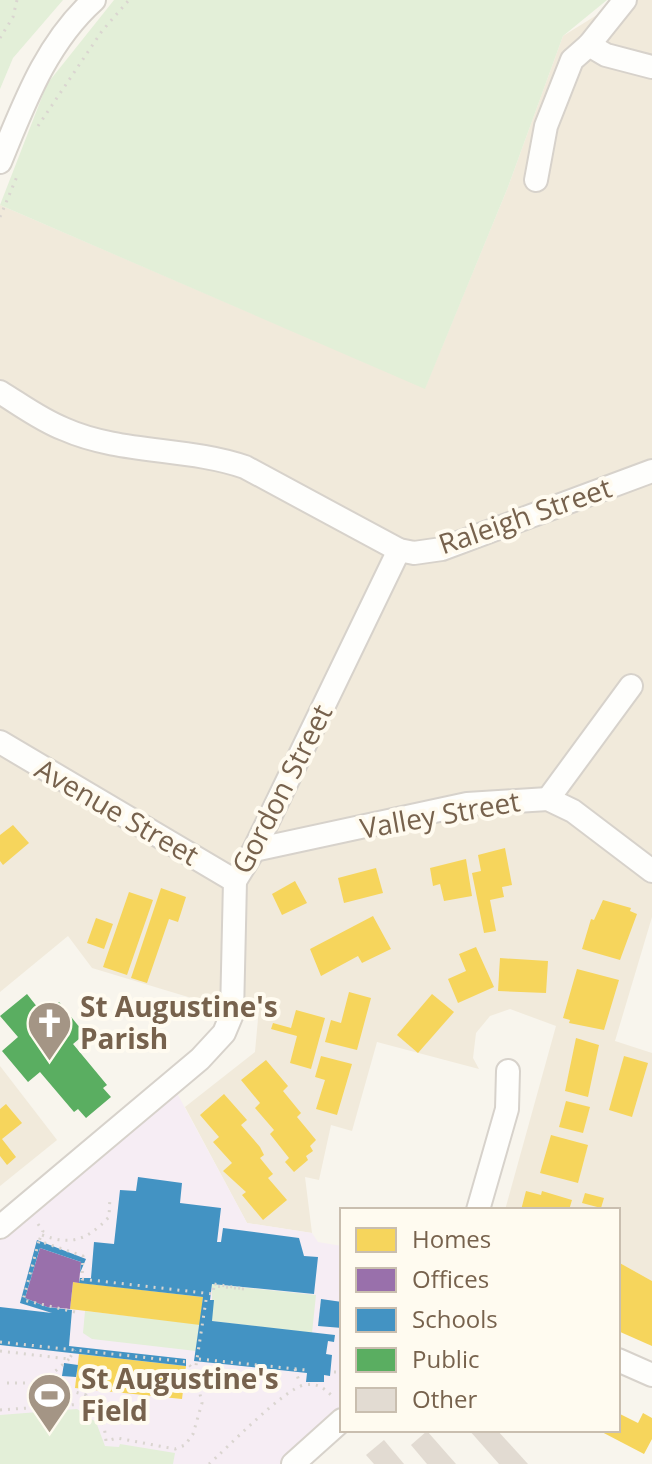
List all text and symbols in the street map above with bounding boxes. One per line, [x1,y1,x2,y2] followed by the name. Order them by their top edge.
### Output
[433,468,616,562] street label: Raleigh Street
[222,697,340,880] street label: Gordon Street
[29,749,206,873] street label: Avenue Street
[357,781,523,847] street label: Valley Street
[80,987,278,1057] place label: St Augustine's Parish
[25,999,73,1062] church icon: St Augustine's Parish
[340,1208,620,1432] legend
[412,1222,491,1255] text: Homes
[412,1262,489,1295] text: Offices
[412,1302,498,1335] text: Schools
[412,1342,479,1375] text: Public
[81,1359,279,1429] place label: St Augustine's Field
[26,1371,74,1434] sports icon: St Augustine's Field
[412,1382,477,1415] text: Other

